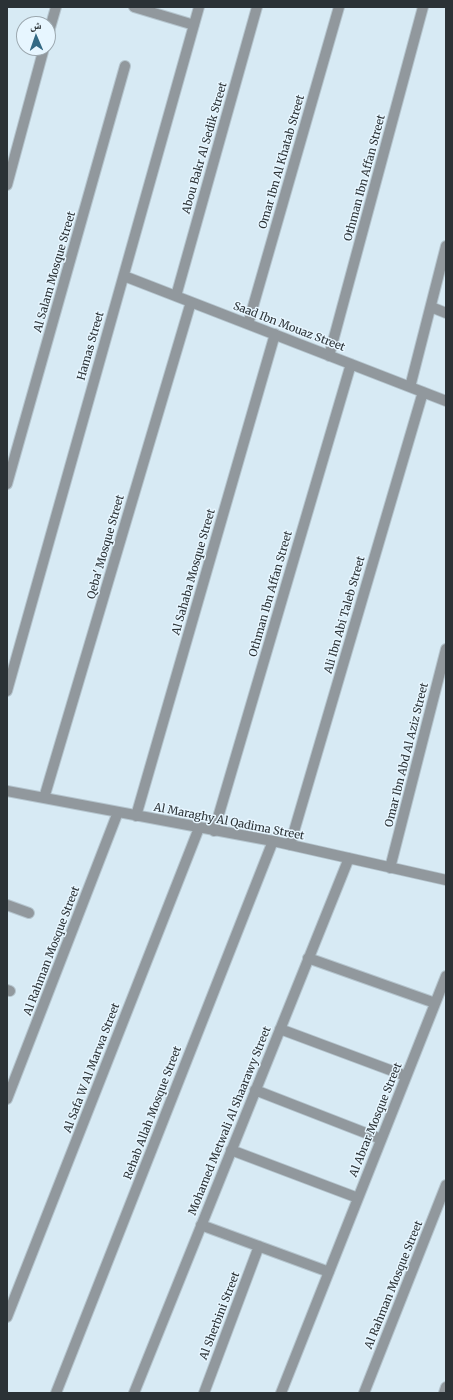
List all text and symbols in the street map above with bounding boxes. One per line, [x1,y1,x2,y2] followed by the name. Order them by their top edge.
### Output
[16,16,56,56] north arrow
[30,18,42,32] text: ش
[180,81,230,215] street label: Abou Bakr Al Sedik Street
[257,93,307,231] street label: Omar Ibn Al Khatab Street
[342,113,388,243] street label: Othman Ibn Affan Street
[31,210,79,334] street label: Al Salam Mosque Street
[231,300,347,354] street label: Saad Ibn Mouaz Street
[75,310,107,382] street label: Hamas Street
[85,493,127,601] street label: Qeba' Mosque Street
[170,507,218,637] street label: Al Sahaba Mosque Street
[247,529,295,659] street label: Othman Ibn Affan Street
[322,555,368,675] street label: Ali Ibn Abi Taleb Street
[383,682,431,828] street label: Omar Ibn Abd Al Aziz Street
[153,801,305,843] street label: Al Maraghy Al Qadima Street
[21,885,83,1017] street label: Al Rahman Mosque Street
[61,1001,123,1135] street label: Al Safa W Al Marwa Street
[186,1025,274,1217] street label: Mohamed Metwali Al Shaarawy Street
[121,1044,185,1182] street label: Rehab Allah Mosque Street
[347,1061,405,1179] street label: Al Abrar Mosque Street
[362,1219,426,1351] street label: Al Rahman Mosque Street
[197,1270,243,1362] street label: Al Sherbini Street

